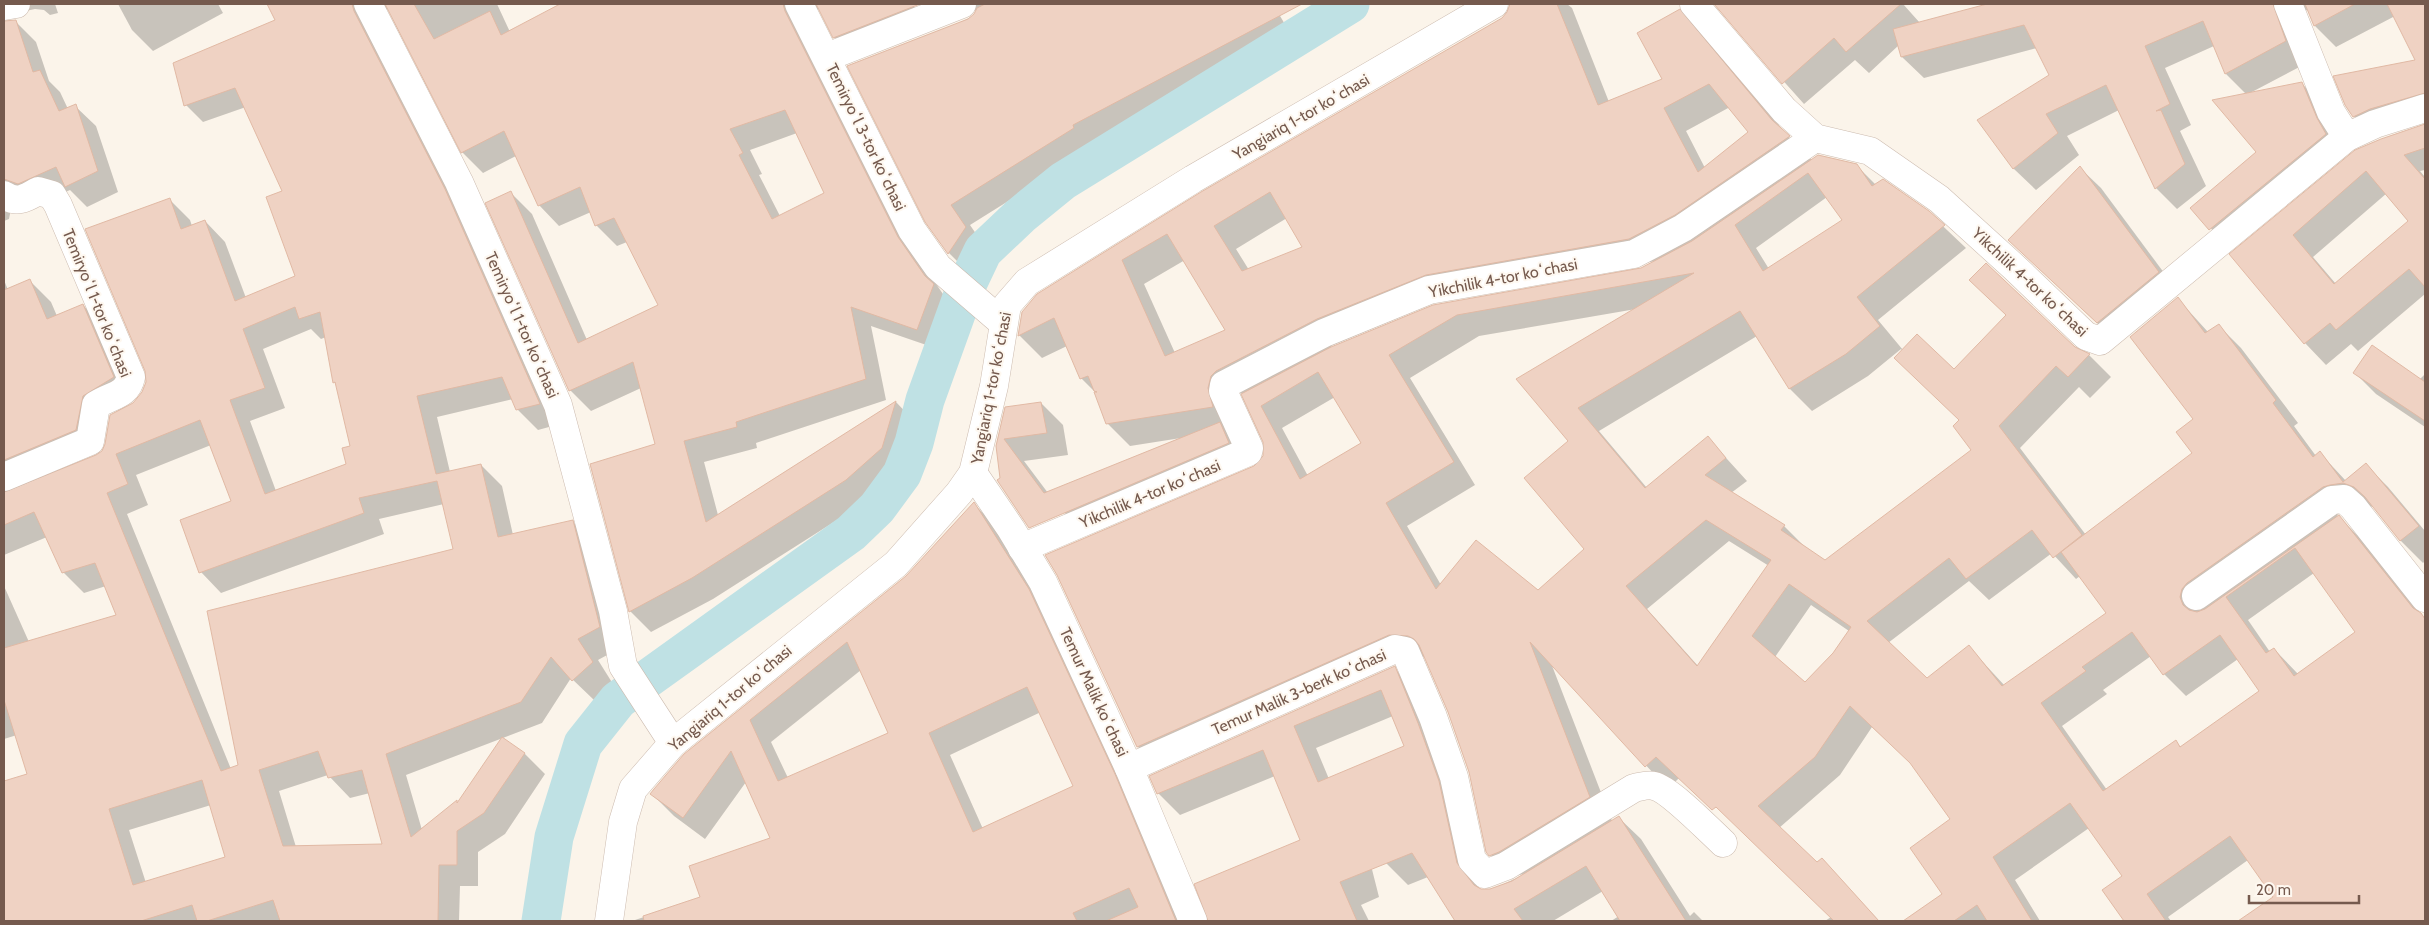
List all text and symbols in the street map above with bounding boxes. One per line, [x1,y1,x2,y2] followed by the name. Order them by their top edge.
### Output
[822,60,910,214] street label: Temiryoʻl 3-tor koʻchasi
[1228,70,1373,164] street label: Yangiariq 1-tor koʻchasi
[1968,223,2092,340] street label: Yikchilik 4-tor koʻchasi
[59,226,135,380] street label: Temiryoʻl 1-tor koʻchasi
[481,249,563,401] street label: Temiryoʻl 1-tor koʻchasi
[1426,254,1579,302] street label: Yikchilik 4-tor koʻchasi
[967,310,1015,467] street label: Yangiariq 1-tor koʻchasi
[1076,456,1223,533] street label: Yikchilik 4-tor koʻchasi
[1056,624,1132,760] street label: Temur Malik koʻchasi
[664,641,795,756] street label: Yangiariq 1-tor koʻchasi
[1209,645,1389,739] street label: Temur Malik 3-berk koʻchasi
[2249,872,2359,904] scale bar
[2256,881,2291,899] text: 20 m

